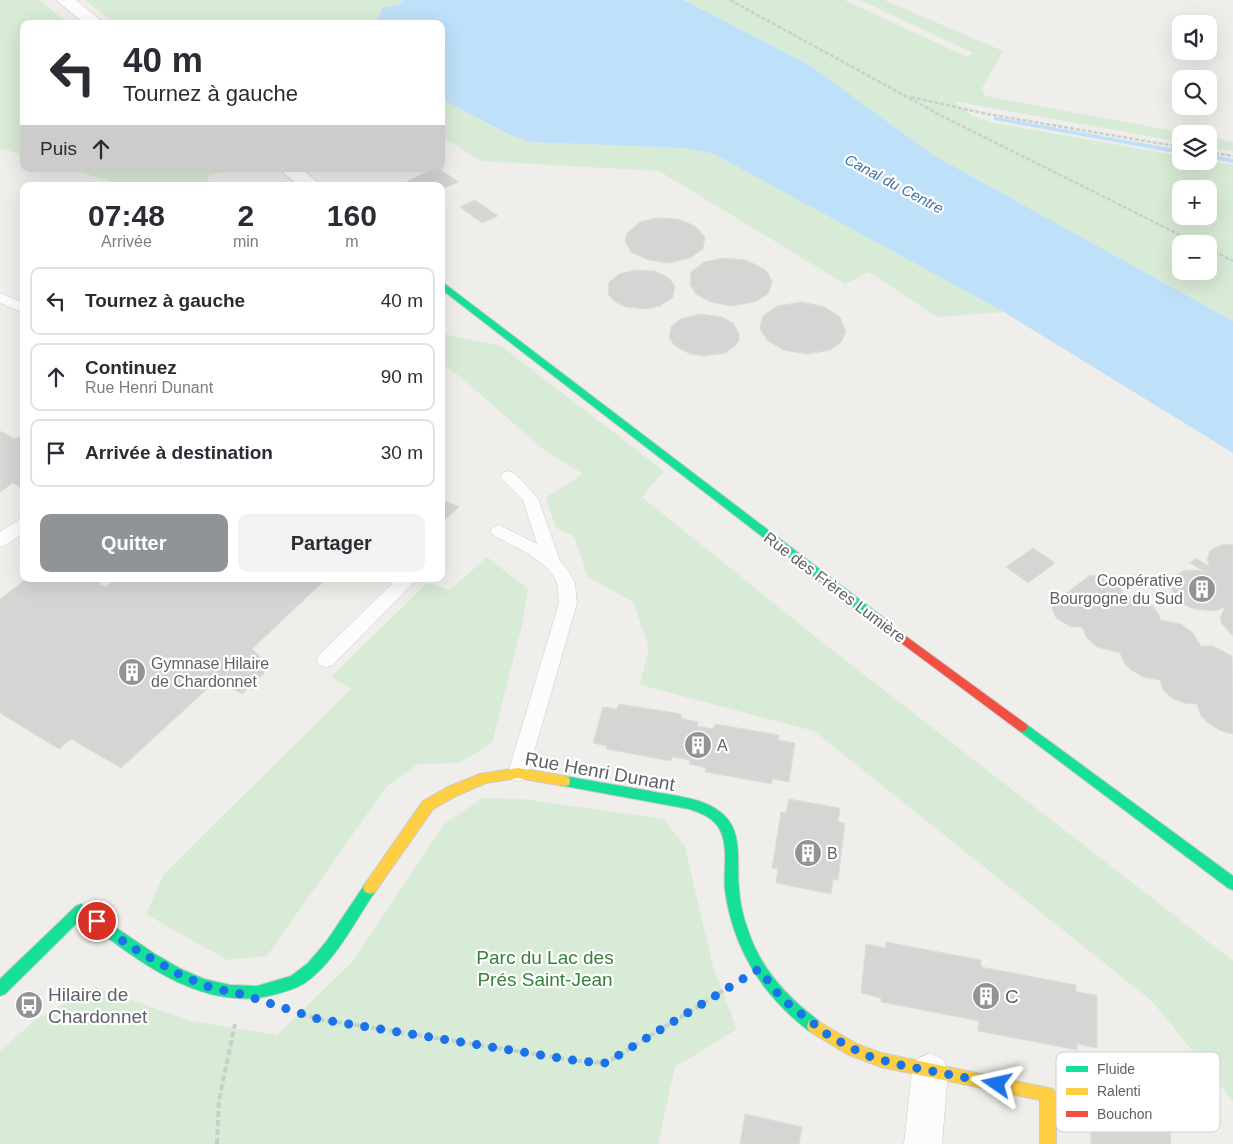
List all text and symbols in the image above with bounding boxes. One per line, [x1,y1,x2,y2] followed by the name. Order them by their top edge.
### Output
[1172,15,1217,280] map controls
[1172,15,1217,60] button: sound
[40,40,105,105] icon: left
[123,40,203,79] text: 40 m
[1172,70,1217,115] button: search
[123,81,298,106] text: Tournez à gauche
[1172,125,1217,170] button: layers
[87,135,115,163] icon: ahead
[40,138,77,159] text: Puis
[842,150,946,217] water label: Canal du Centre
[1172,180,1217,225] button: +
[88,199,165,232] text: 07:48
[237,199,254,232] text: 2
[327,199,377,232] text: 160
[101,233,152,250] text: Arrivée
[233,233,259,250] text: min
[345,233,358,250] text: m
[1172,235,1217,280] button: −
[42,287,70,315] icon: left
[85,290,245,311] text: Tournez à gauche
[381,290,423,311] text: 40 m
[85,357,177,378] text: Continuez
[42,363,70,391] icon: ahead
[381,366,423,387] text: 90 m
[85,379,213,396] text: Rue Henri Dunant
[42,439,70,467] icon: arrive
[85,442,273,463] text: Arrivée à destination
[381,442,423,463] text: 30 m
[40,514,228,572] button: Quitter
[238,514,425,572] button: Partager
[761,529,909,646] street label: Rue des Frères Lumière
[1050,572,1183,607] place label: Coopérative Bourgogne du Sud
[1187,574,1217,604] building icon: Coopérative Bourgogne du Sud
[151,655,269,690] place label: Gymnase Hilaire de Chardonnet
[117,657,147,687] building icon: Gymnase Hilaire de Chardonnet
[683,730,713,760] building icon: A
[717,737,728,754] place label: A
[523,748,677,795] street label: Rue Henri Dunant
[793,838,823,868] building icon: B
[827,845,838,862] place label: B
[76,900,118,942] pin
[83,907,111,935] icon: arrive
[476,947,614,990] park label: Parc du Lac des Prés Saint-Jean
[971,981,1001,1011] building icon: C
[48,984,148,1027] place label: Hilaire de Chardonnet
[1005,986,1019,1007] place label: C
[14,990,44,1020] bus stop icon: Hilaire de Chardonnet
[1056,1052,1220,1132] legend
[970,1057,1022,1109] position arrow
[1097,1061,1135,1077] text: Fluide
[1097,1083,1141,1099] text: Ralenti
[1097,1106,1152,1122] text: Bouchon

